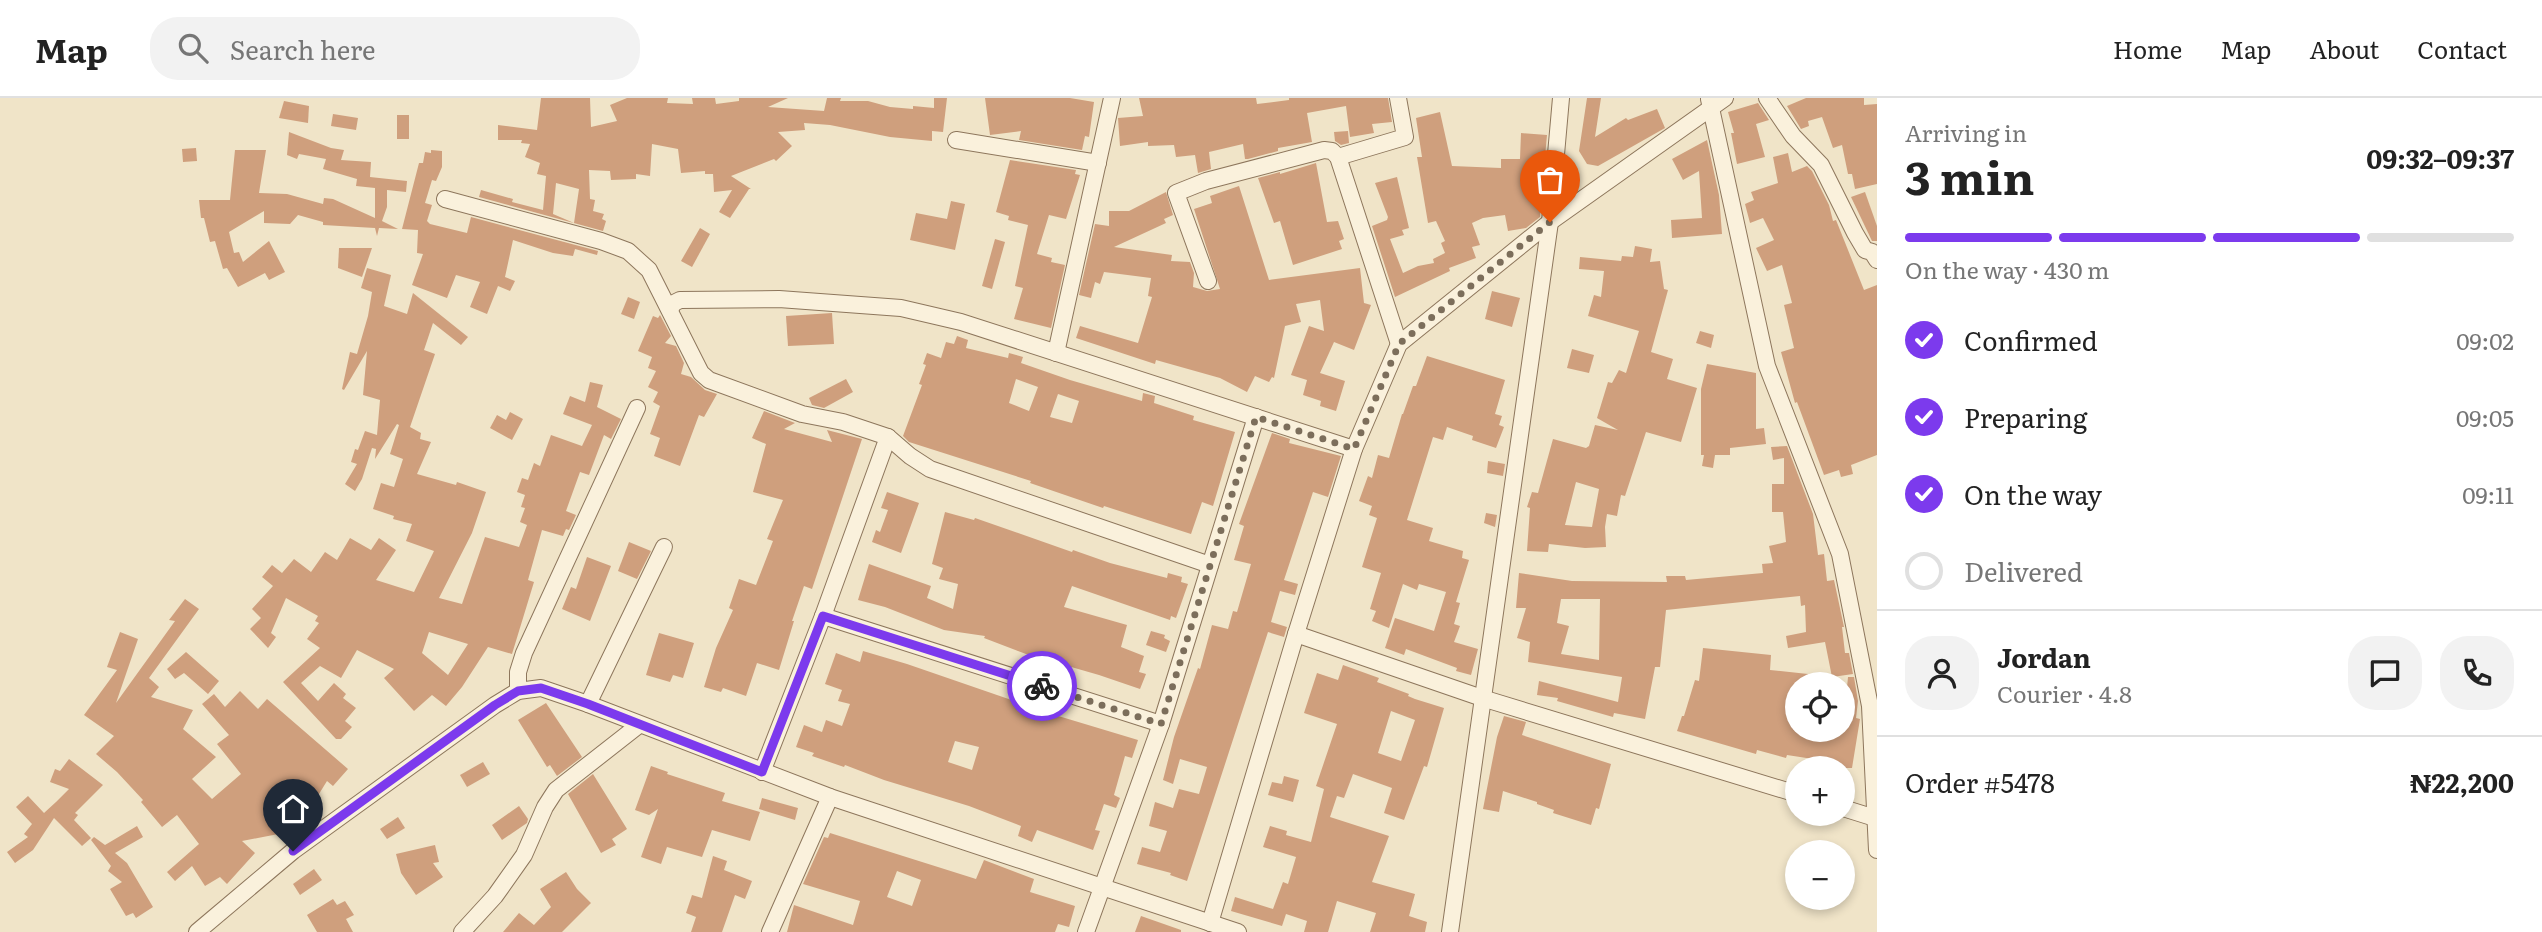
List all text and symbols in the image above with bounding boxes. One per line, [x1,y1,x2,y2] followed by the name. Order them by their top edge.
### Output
[150,17,640,80] search box
[35,24,108,73] text: Map
[174,29,212,67] icon: search
[230,29,376,68] text: Search here
[2113,31,2182,66] text: Home
[2220,31,2271,66] text: Map
[2309,31,2379,66] text: About
[2417,31,2507,66] text: Contact
[1905,115,2027,149] text: Arriving in
[2366,138,2514,177] text: 09:32–09:37
[1905,141,2035,209] text: 3 min
[1520,150,1580,222] pin
[1531,161,1569,199] icon: bag
[1905,252,2109,286] text: On the way · 430 m
[1964,320,2098,359] text: Confirmed
[1905,321,1943,359] icon: check
[2456,323,2514,357] text: 09:02
[1964,397,2087,436] text: Preparing
[1905,398,1943,436] icon: check
[2456,400,2514,434] text: 09:05
[1964,474,2102,513] text: On the way
[1905,475,1943,513] icon: check
[2462,477,2514,511] text: 09:11
[1964,551,2083,590] text: Delivered
[1905,636,1979,710] button: person
[2348,636,2422,710] button: chat
[2440,636,2514,710] button: phone
[1997,637,2091,676] text: Jordan
[1007,651,1077,721] courier
[1023,667,1061,705] icon: bike
[1785,672,1855,910] map controls
[1785,672,1855,742] button: locate
[1997,676,2132,710] text: Courier · 4.8
[1785,756,1855,826] button: +
[1905,762,2055,801] text: Order #5478
[2410,762,2514,801] text: ₦22,200
[263,779,323,851] pin
[274,790,312,828] icon: home
[1785,840,1855,910] button: −

